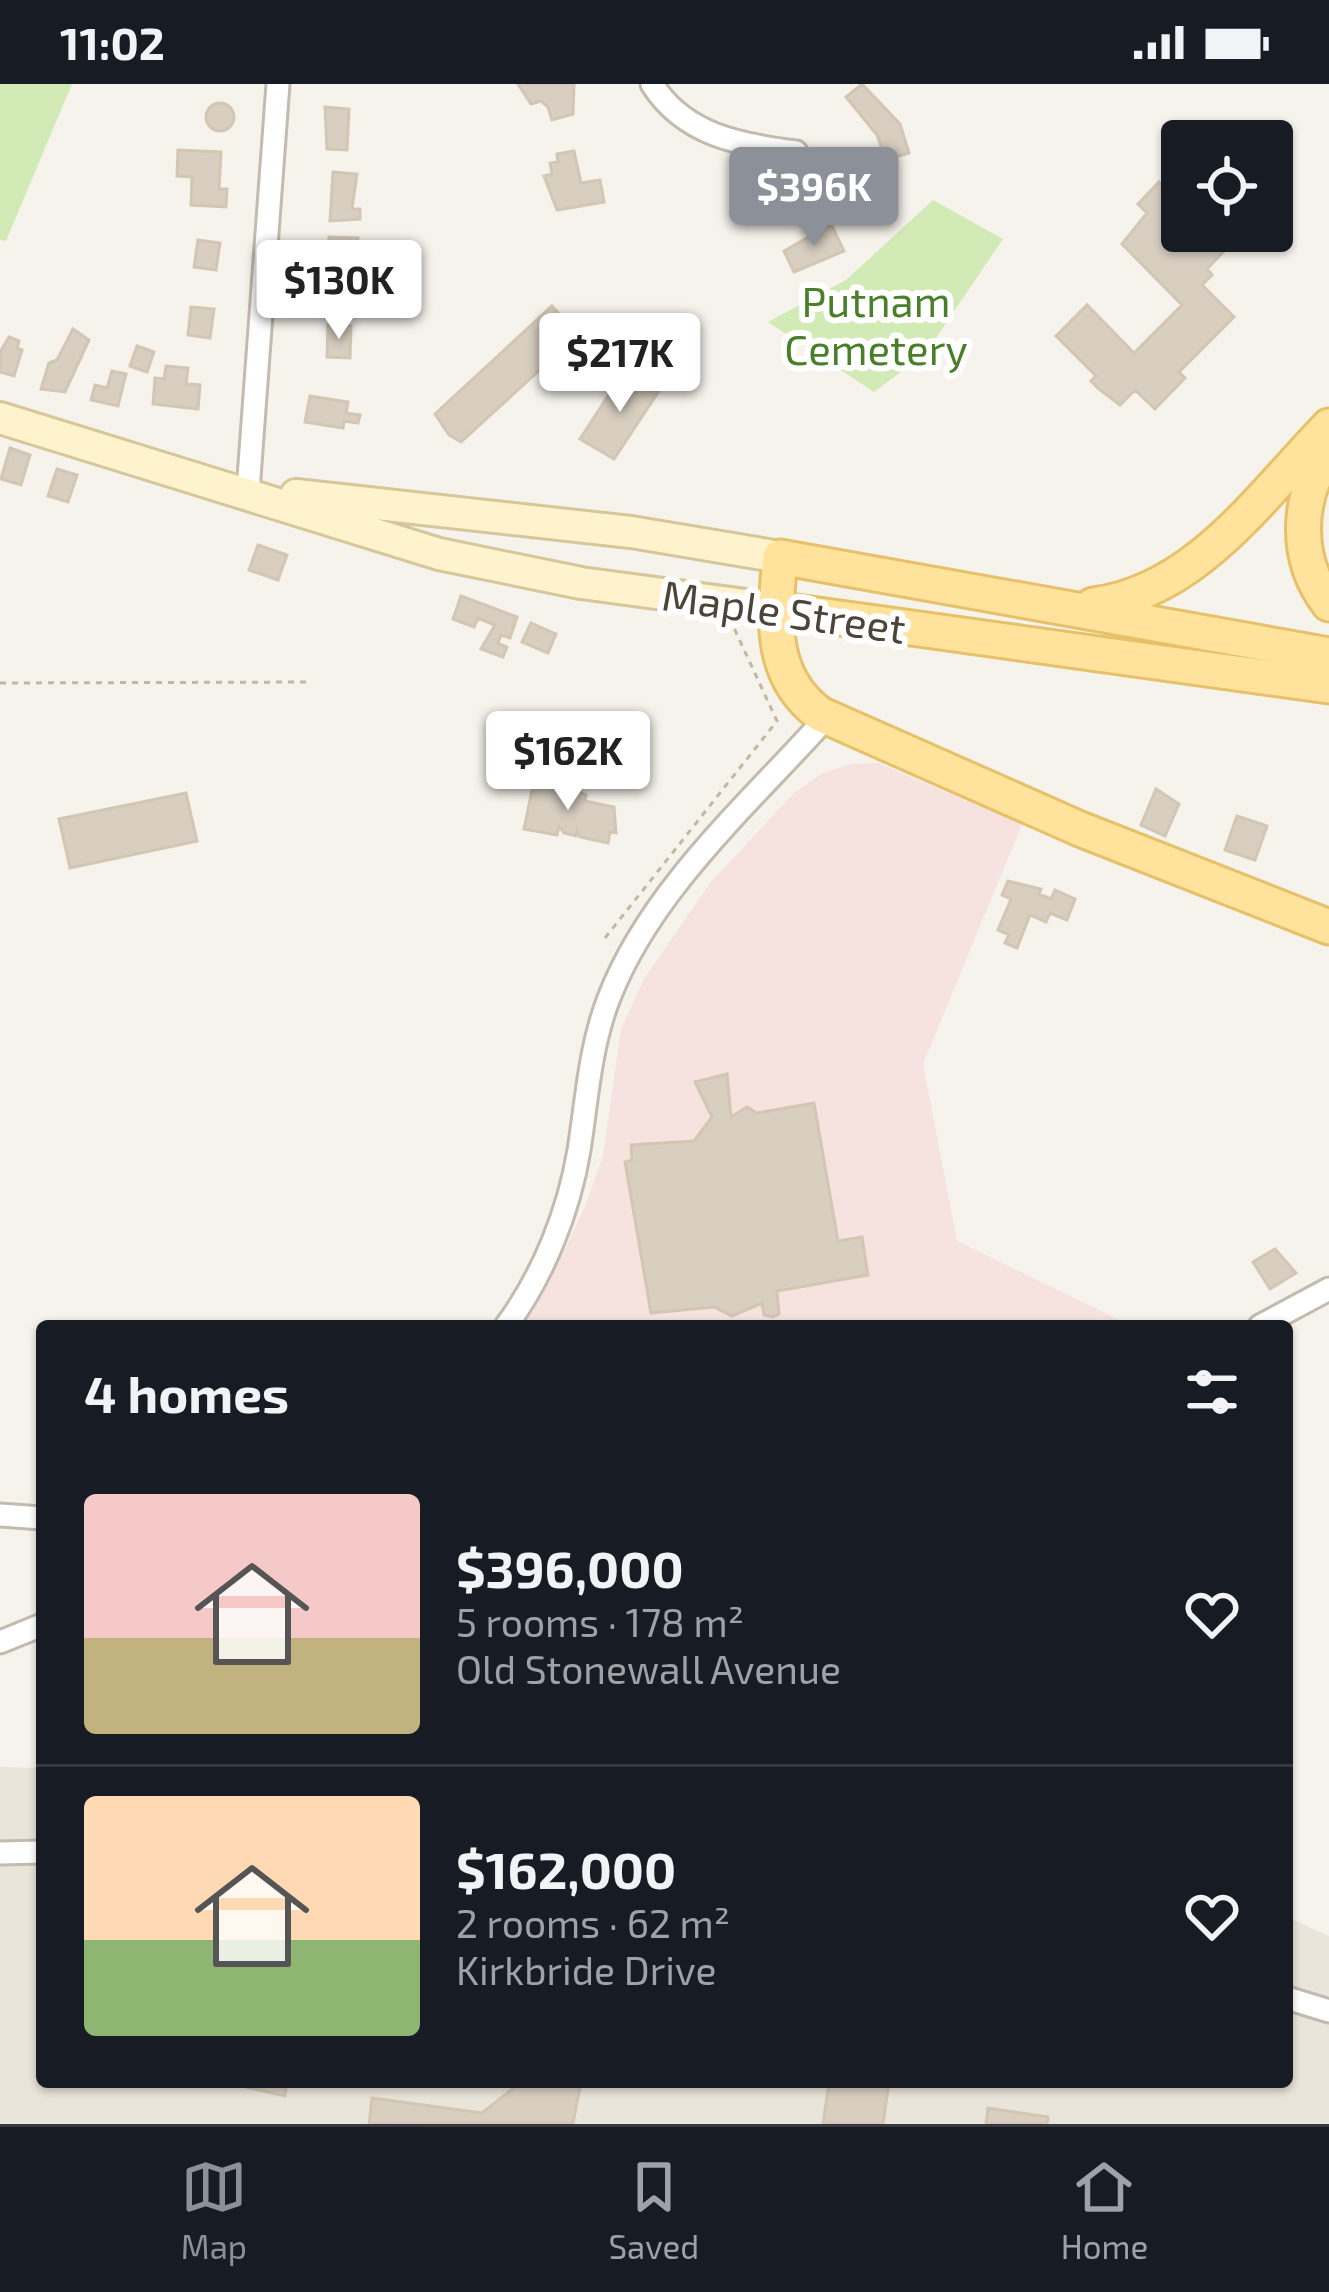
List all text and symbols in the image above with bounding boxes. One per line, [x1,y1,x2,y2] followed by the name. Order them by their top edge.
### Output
[60,15,165,69] text: 11:02
[1161,120,1293,252] map controls
[1161,120,1293,252] button: locate
[730,147,898,249] pin: $396K
[756,162,872,209] text: $396K
[255,240,423,342] pin: $130K
[284,255,394,302] text: $130K
[784,275,968,373] park label: Putnam Cemetery
[536,313,704,415] pin: $217K
[566,328,674,375] text: $217K
[659,568,909,652] street label: Maple Street
[484,711,652,813] pin: $162K
[513,726,623,773] text: $162K
[1179,1359,1245,1425] icon: filters
[84,1362,289,1423] text: 4 homes
[456,1537,684,1598] text: $396,000
[180,1542,324,1686] icon: home
[1179,1581,1245,1647] icon: heart
[456,1598,744,1645] text: 5 rooms · 178 m²
[456,1645,841,1692] text: Old Stonewall Avenue
[456,1838,676,1899] text: $162,000
[180,1844,324,1988] icon: home
[1179,1883,1245,1949] icon: heart
[456,1899,730,1946] text: 2 rooms · 62 m²
[456,1946,716,1993] text: Kirkbride Drive
[181,2154,247,2266] tab: Map
[609,2154,699,2266] tab: Saved
[1061,2154,1148,2266] tab: Home

